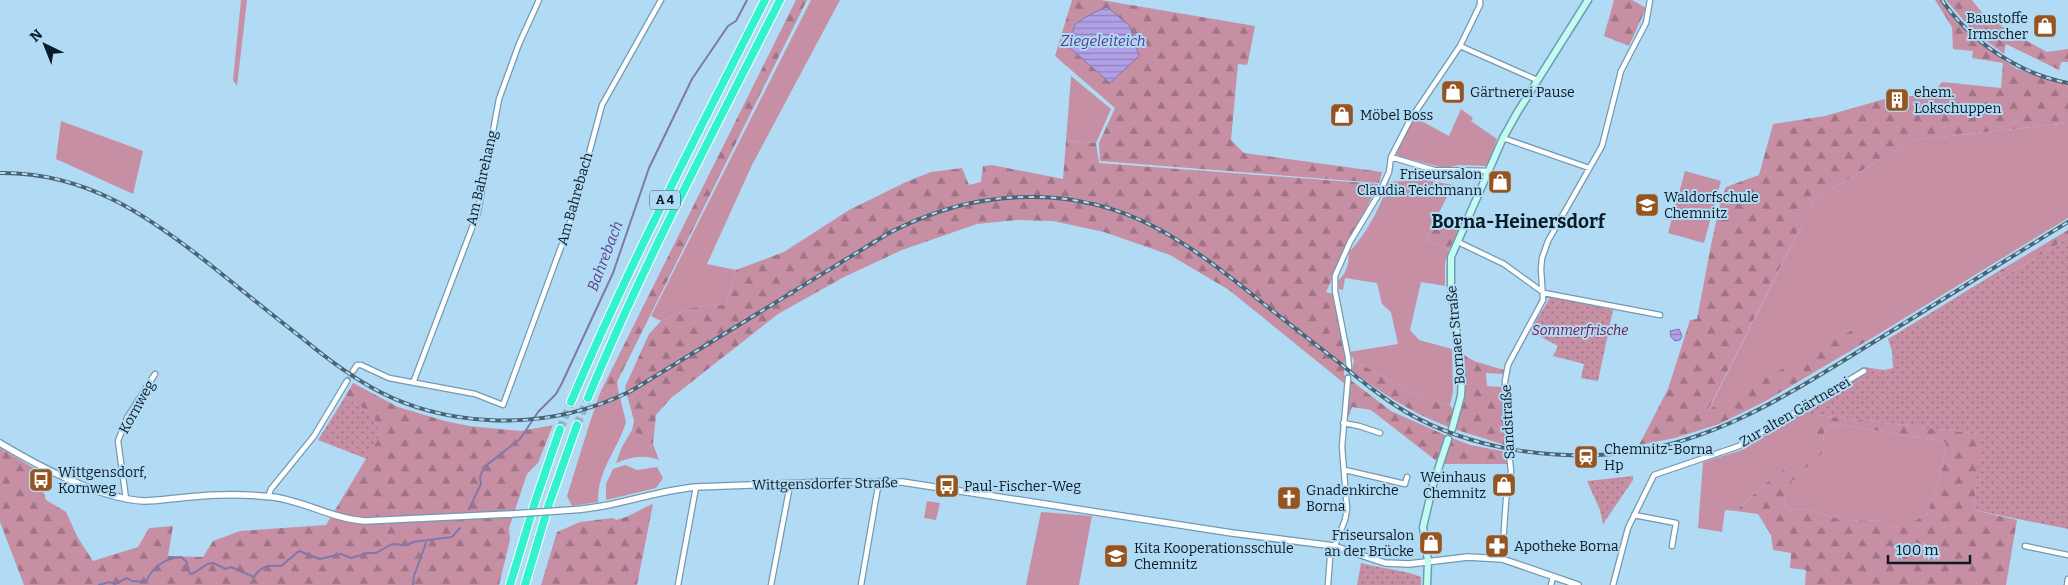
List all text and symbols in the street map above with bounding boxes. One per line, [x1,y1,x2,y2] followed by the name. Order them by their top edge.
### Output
[1966,10,2028,43] place label: Baustoffe Irmscher
[2032,13,2058,39] shop icon: Baustoffe Irmscher
[20,20,70,70] north arrow
[27,26,46,46] text: N
[1060,32,1146,50] water label: Ziegeleiteich
[1440,79,1466,105] shop icon: Gärtnerei Pause
[1470,84,1575,101] place label: Gärtnerei Pause
[1914,84,2001,117] place label: ehem. Lokschuppen
[1884,87,1910,113] building icon: ehem. Lokschuppen
[1329,102,1355,128] shop icon: Möbel Boss
[1360,107,1433,124] place label: Möbel Boss
[463,128,501,227] street label: Am Bahrehang
[554,150,596,247] street label: Am Bahrebach
[1357,166,1482,199] place label: Friseursalon Claudia Teichmann
[1487,169,1513,195] shop icon: Friseursalon Claudia Teichmann
[1664,189,1759,222] place label: Waldorfschule Chemnitz
[650,190,680,210] road number: A 4
[1634,192,1660,218] school or university icon: Waldorfschule Chemnitz
[1431,210,1607,233] district label: Borna-Heinersdorf
[583,218,627,294] water label: Bahrebach
[1443,285,1469,385] street label: Bornaer Straße
[1532,322,1628,339] park label: Sommerfrische
[1737,373,1853,451] street label: Zur alten Gärtnerei
[115,377,159,437] street label: Kornweg
[1498,384,1518,460] street label: Sandstraße
[1604,441,1713,474] place label: Chemnitz-Borna Hp
[1573,444,1599,470] station icon: Chemnitz-Borna Hp
[58,464,147,497] place label: Wittgensdorf, Kornweg
[28,467,54,493] bus stop icon: Wittgensdorf, Kornweg
[1420,469,1486,502] place label: Weinhaus Chemnitz
[1491,472,1517,498] shop icon: Weinhaus Chemnitz
[934,473,960,499] bus stop icon: Paul-Fischer-Weg
[752,474,898,494] street label: Wittgensdorfer Straße
[964,478,1081,495] place label: Paul-Fischer-Weg
[1306,482,1399,515] place label: Gnadenkirche Borna
[1276,485,1302,511] church icon: Gnadenkirche Borna
[1324,527,1414,560] place label: Friseursalon an der Brücke
[1418,530,1444,556] shop icon: Friseursalon an der Brücke
[1888,532,1970,564] scale bar
[1484,533,1510,559] pharmacy icon: Apotheke Borna
[1514,538,1619,555] place label: Apotheke Borna
[1134,540,1294,573] place label: Kita Kooperationsschule Chemnitz
[1896,541,1939,559] text: 100 m
[1103,543,1129,569] school or university icon: Kita Kooperationsschule Chemnitz

